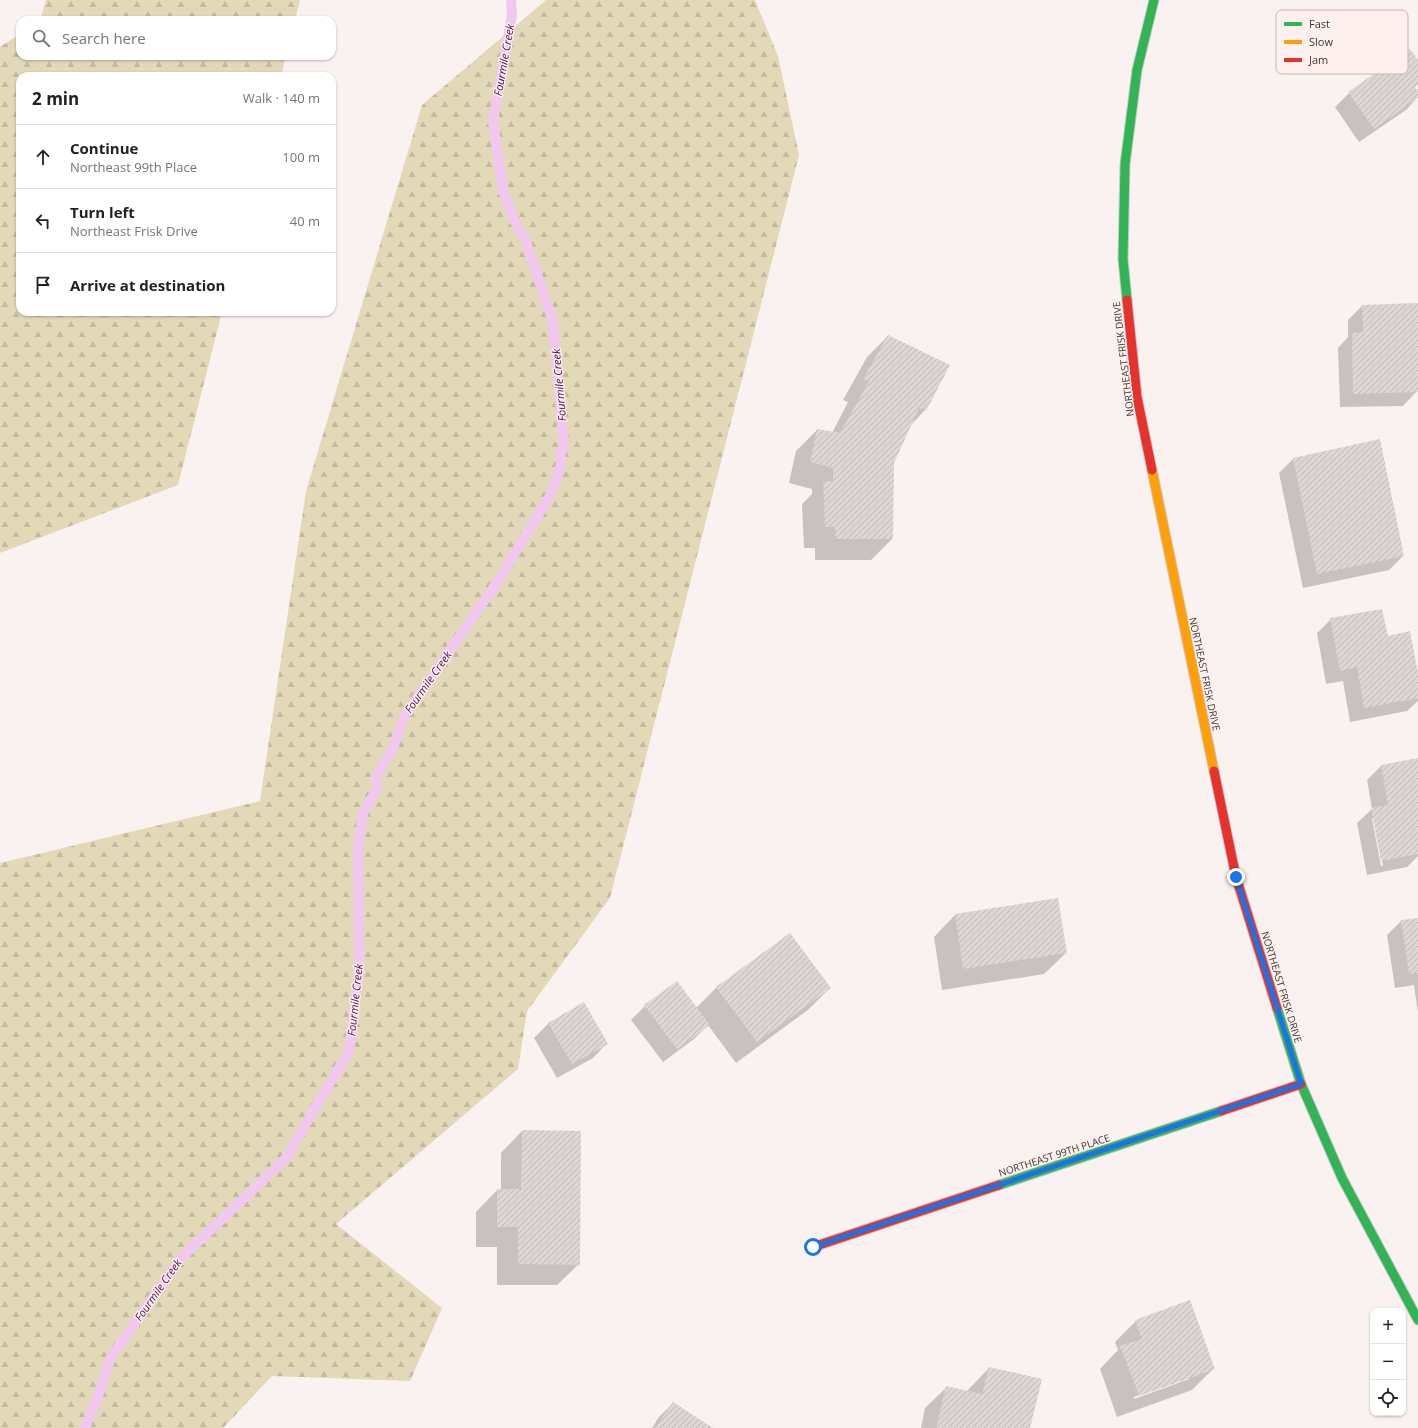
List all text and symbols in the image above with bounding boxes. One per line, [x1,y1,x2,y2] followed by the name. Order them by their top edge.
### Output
[1276,10,1408,74] legend
[16,16,336,60] search box
[1309,16,1330,31] text: Fast
[490,22,517,97] water label: Fourmile Creek
[30,27,52,49] icon: search
[62,28,146,48] text: Search here
[1309,34,1333,49] text: Slow
[1308,52,1328,67] text: Jam
[32,87,79,110] text: 2 min
[243,89,320,107] text: Walk · 140 m
[70,138,138,158] text: Continue
[32,146,54,168] icon: ahead
[282,148,320,166] text: 100 m
[70,158,197,176] text: Northeast 99th Place
[70,202,135,222] text: Turn left
[32,210,54,232] icon: left
[290,212,320,230] text: 40 m
[70,222,198,240] text: Northeast Frisk Drive
[32,274,54,296] icon: arrive
[70,275,225,295] text: Arrive at destination
[1109,301,1137,417] street label: NORTHEAST FRISK DRIVE
[548,348,569,422] water label: Fourmile Creek
[1186,616,1224,732] street label: NORTHEAST FRISK DRIVE
[401,647,455,716] water label: Fourmile Creek
[1227,868,1245,886] route end
[1258,930,1306,1044] street label: NORTHEAST FRISK DRIVE
[343,962,366,1037] water label: Fourmile Creek
[997,1130,1111,1180] street label: NORTHEAST 99TH PLACE
[804,1238,822,1256] route start
[131,1255,185,1324] water label: Fourmile Creek
[1370,1308,1406,1416] map controls
[1370,1308,1406,1344] button: +
[1370,1344,1406,1380] button: −
[1370,1380,1406,1416] button: locate

